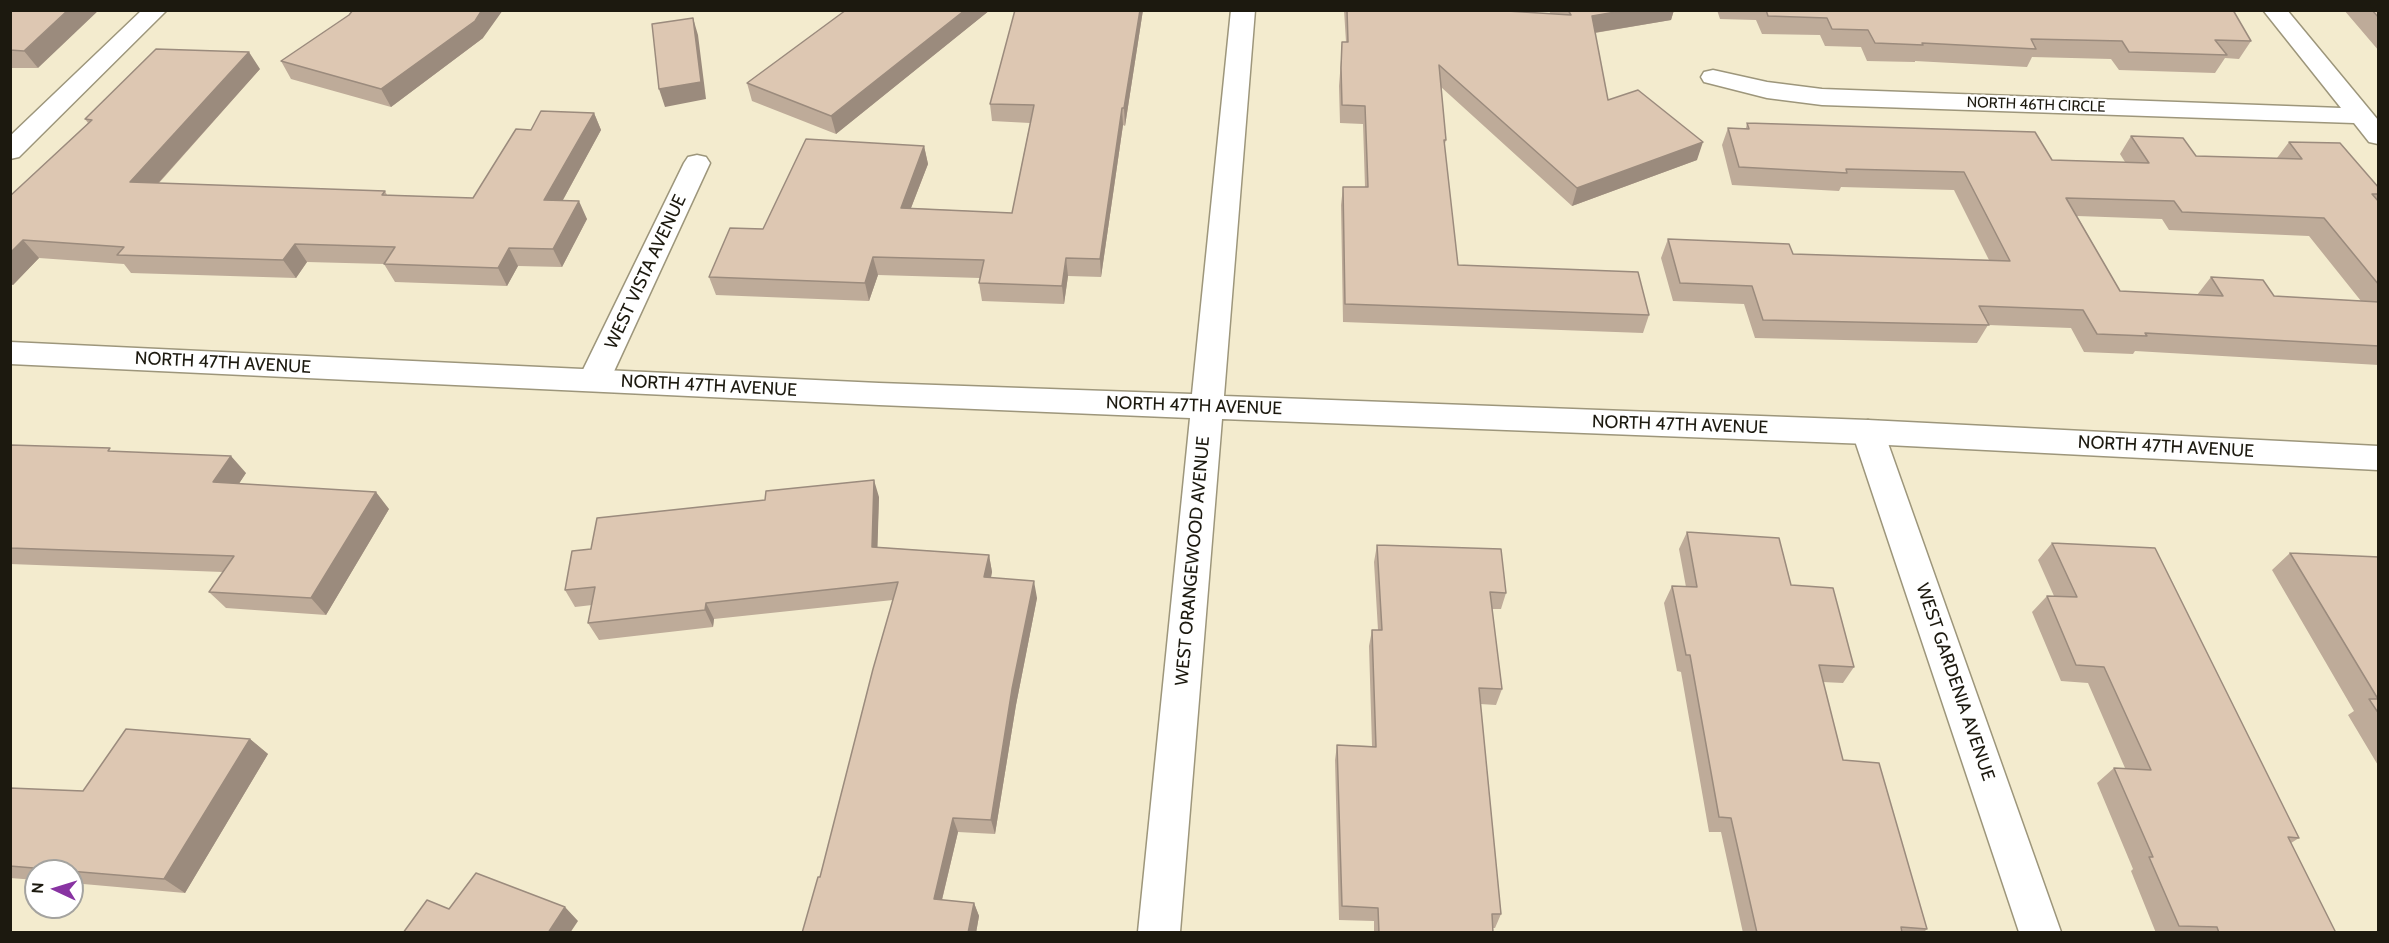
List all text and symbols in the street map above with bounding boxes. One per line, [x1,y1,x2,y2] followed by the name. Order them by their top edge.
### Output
[1966,94,2106,116] street label: NORTH 46TH CIRCLE
[601,191,691,353] street label: WEST VISTA AVENUE
[134,348,312,378] street label: NORTH 47TH AVENUE
[620,371,798,401] street label: NORTH 47TH AVENUE
[1105,392,1283,420] street label: NORTH 47TH AVENUE
[1591,411,1769,439] street label: NORTH 47TH AVENUE
[2077,432,2255,462] street label: NORTH 47TH AVENUE
[1171,435,1215,687] street label: WEST ORANGEWOOD AVENUE
[1911,580,1999,784] street label: WEST GARDENIA AVENUE
[24,859,84,919] north arrow
[28,882,47,894] text: N

